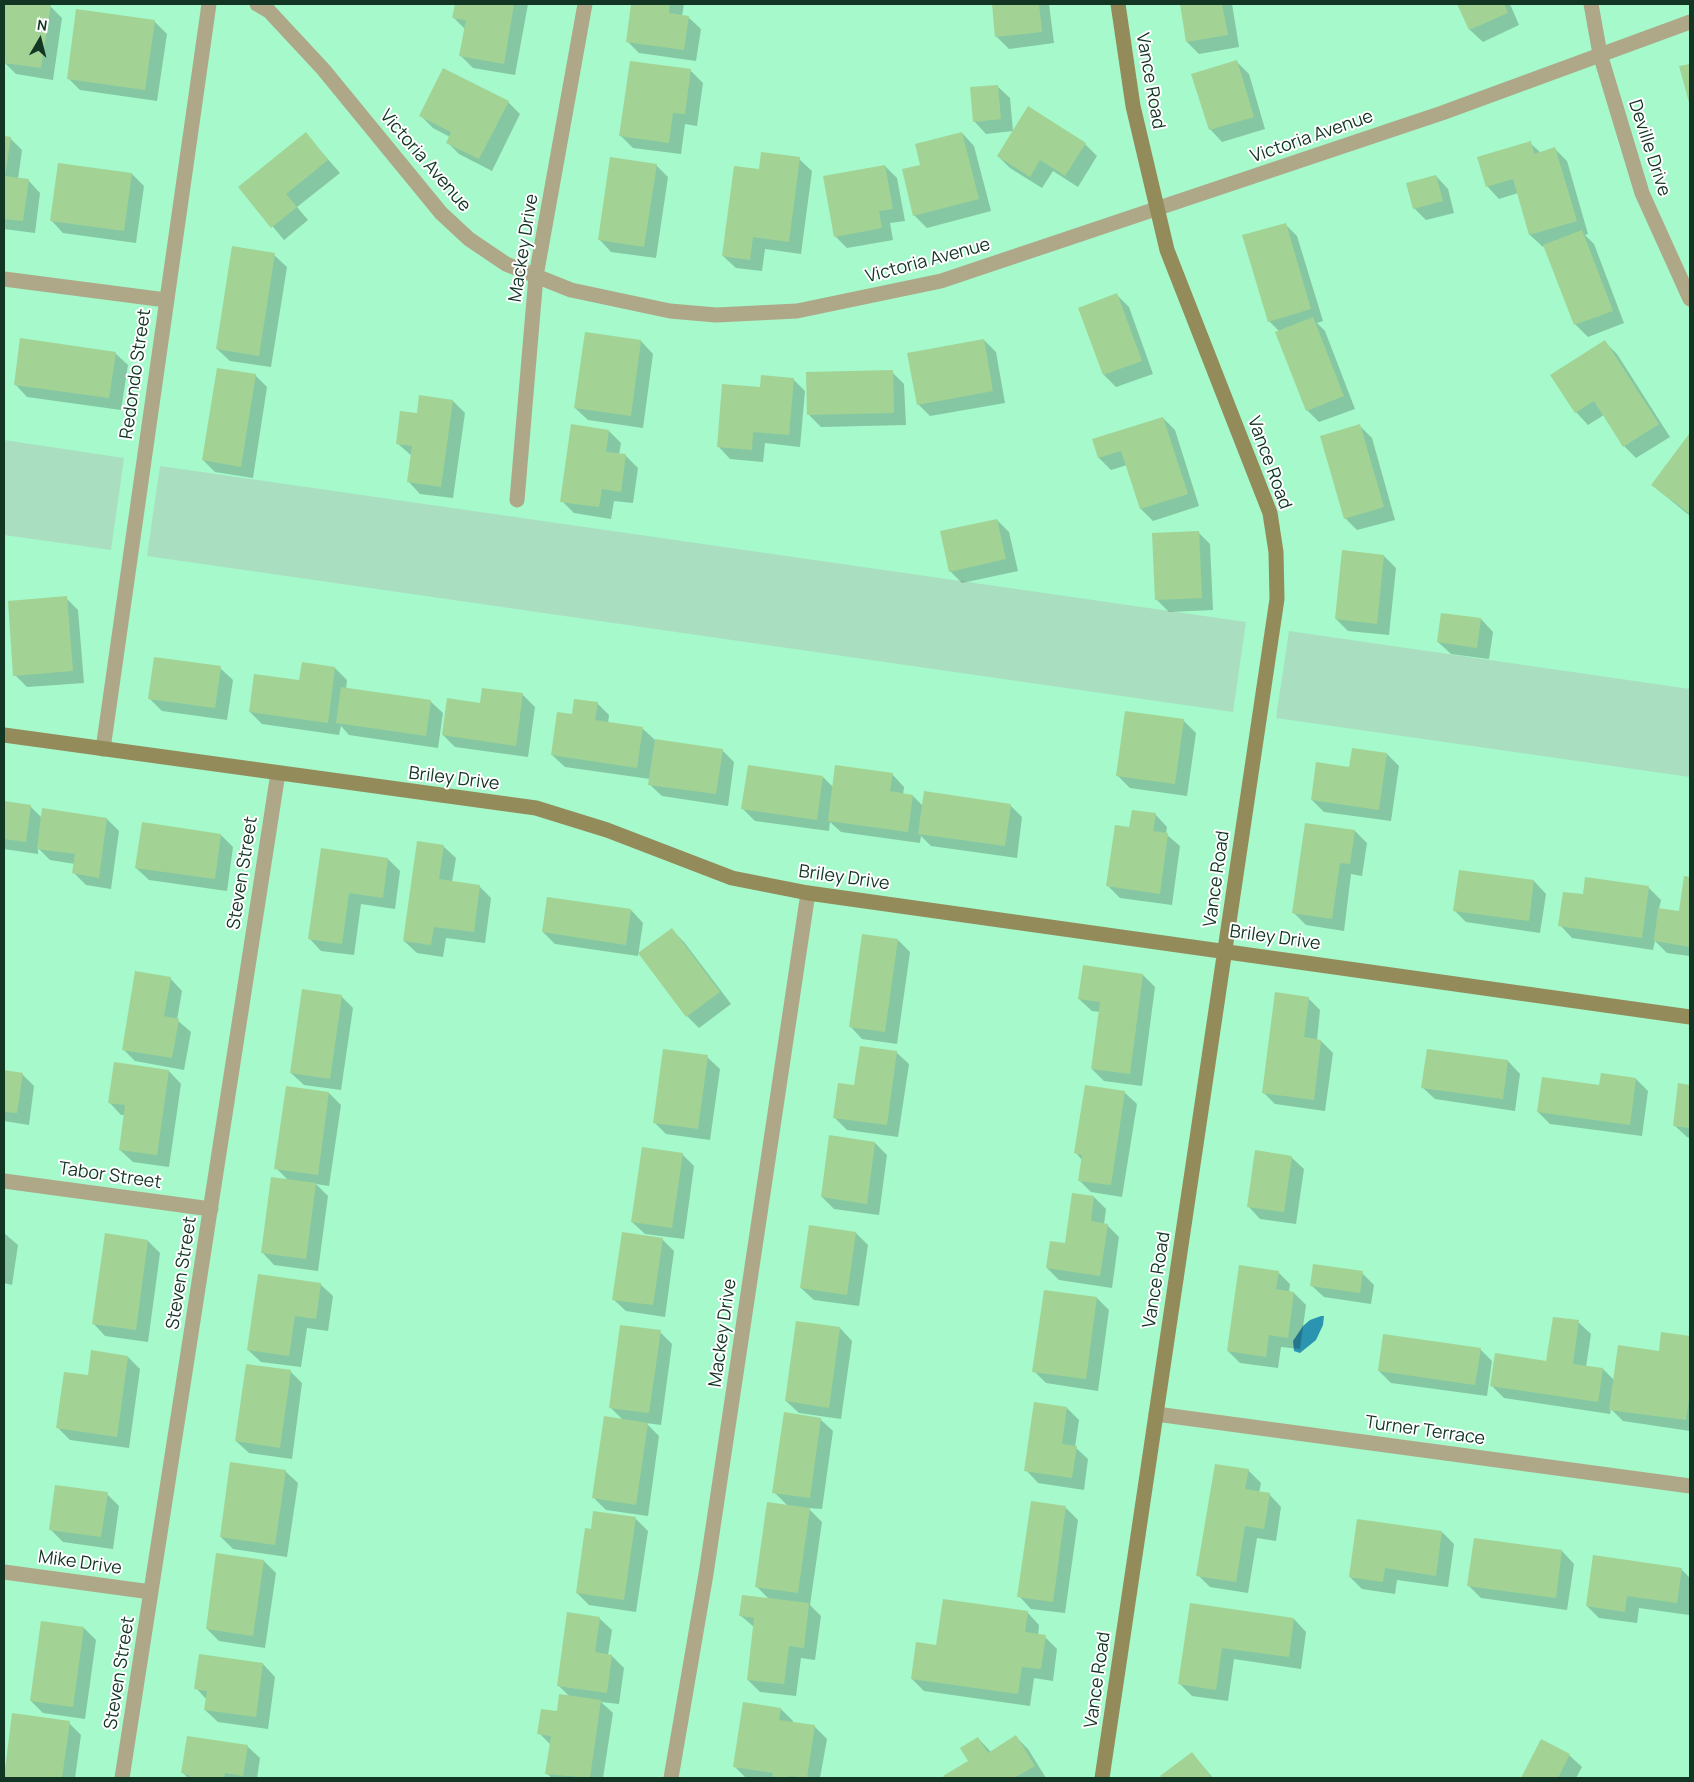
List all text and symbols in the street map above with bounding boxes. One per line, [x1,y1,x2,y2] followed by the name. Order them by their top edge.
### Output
[15,15,65,65] north arrow
[36,15,48,35] text: N
[1131,31,1169,131] street label: Vance Road
[1623,97,1675,199] street label: Deville Drive
[375,106,475,216] street label: Victoria Avenue
[1248,106,1376,168] street label: Victoria Avenue
[505,192,543,304] street label: Mackey Drive
[863,234,993,288] street label: Victoria Avenue
[116,307,156,441] street label: Redondo Street
[1242,414,1296,512] street label: Vance Road
[407,763,501,795] street label: Briley Drive
[223,815,263,931] street label: Steven Street
[1200,829,1234,929] street label: Vance Road
[797,861,891,895] street label: Briley Drive
[1228,921,1322,955] street label: Briley Drive
[57,1158,163,1194] street label: Tabor Street
[162,1215,202,1331] street label: Steven Street
[1139,1230,1175,1330] street label: Vance Road
[705,1277,741,1389] street label: Mackey Drive
[1364,1412,1486,1450] street label: Turner Terrace
[37,1546,123,1580] street label: Mike Drive
[100,1615,140,1731] street label: Steven Street
[1081,1630,1115,1730] street label: Vance Road

